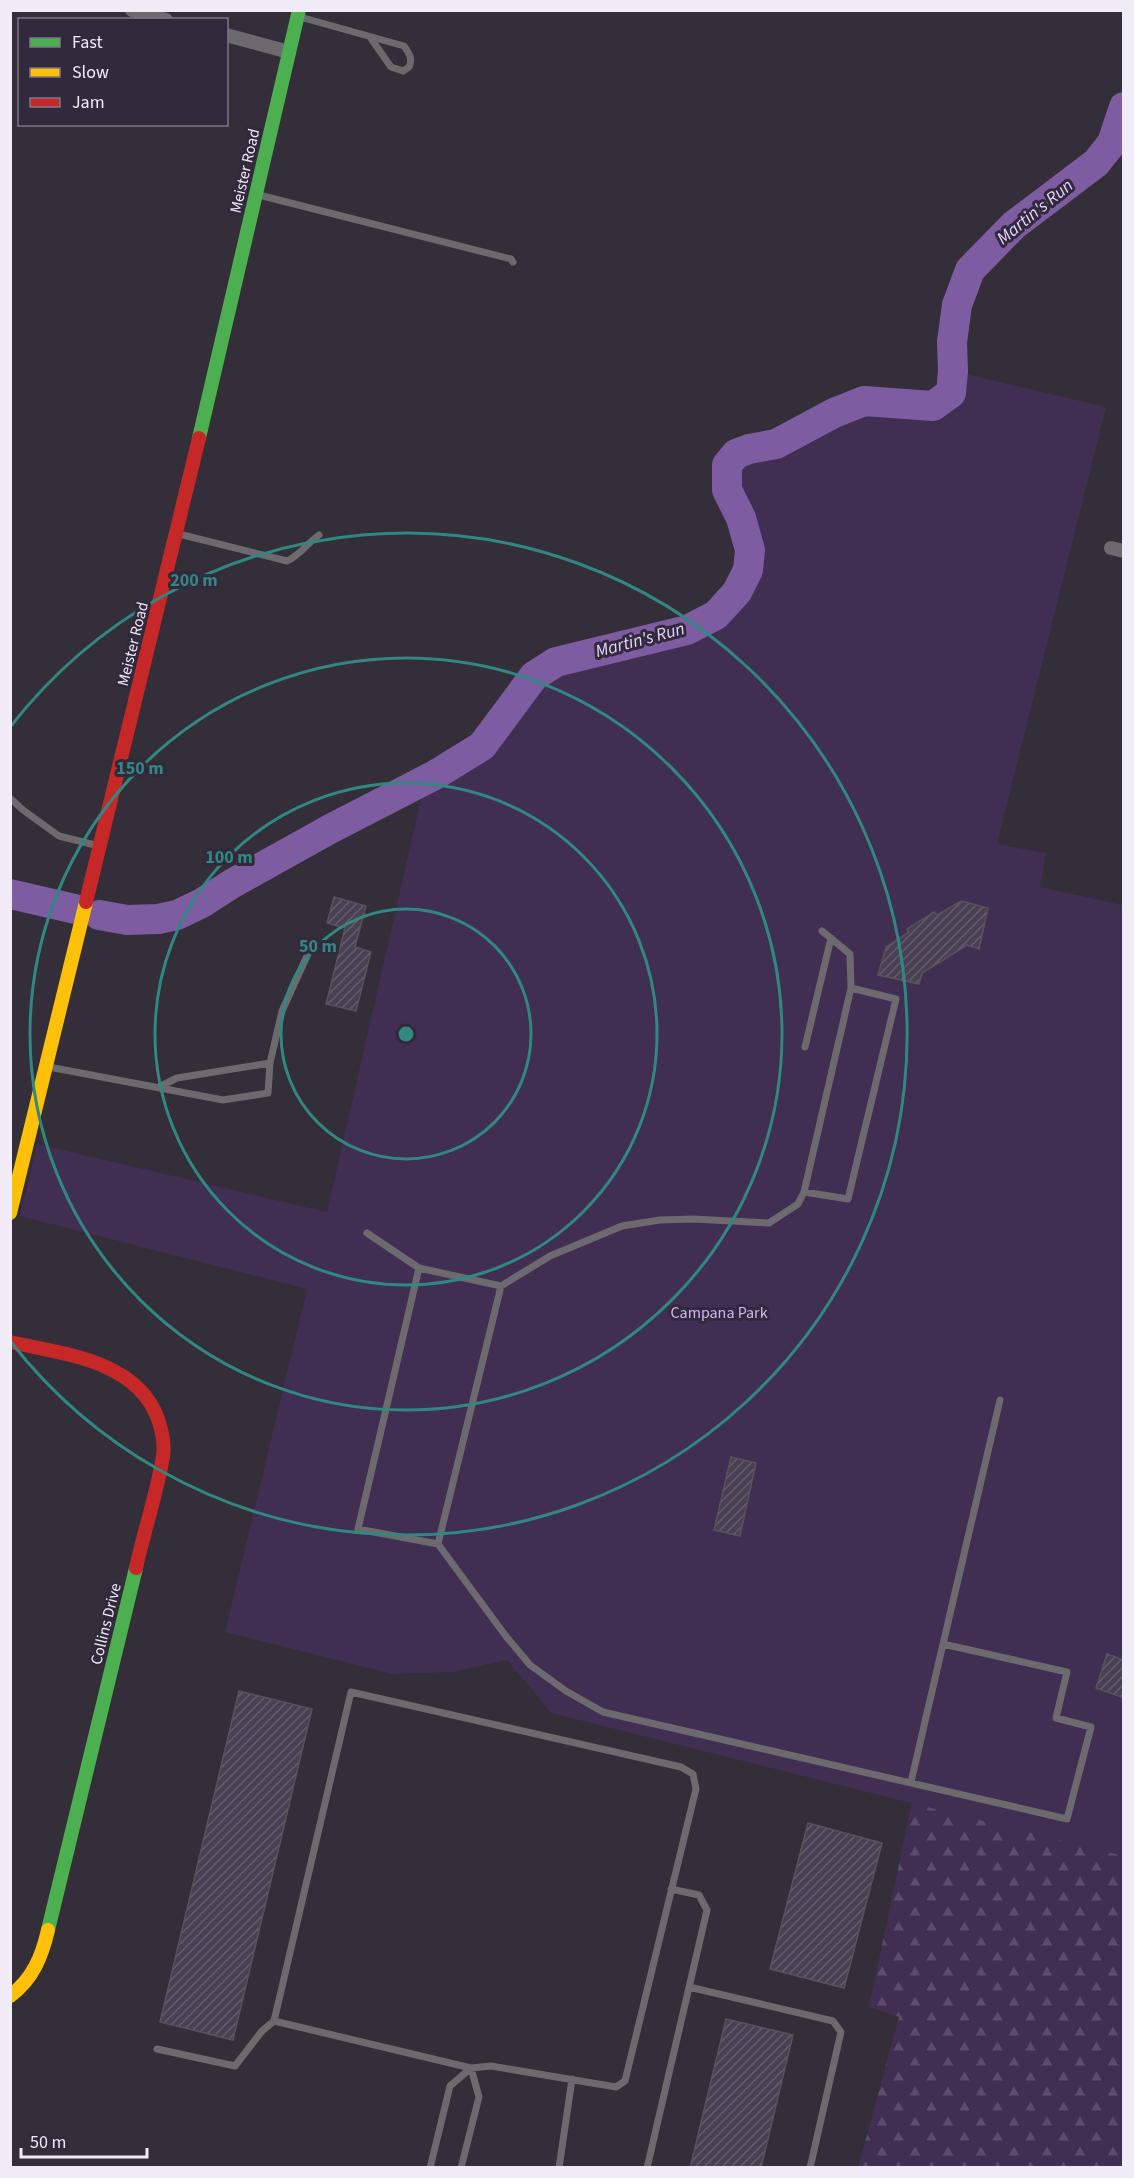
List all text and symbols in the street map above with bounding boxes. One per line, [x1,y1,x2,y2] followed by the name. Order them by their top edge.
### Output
[18,18,228,126] legend
[72,30,103,55] text: Fast
[72,60,109,85] text: Slow
[72,90,105,115] text: Jam
[225,127,265,215] street label: Meister Road
[991,173,1079,251] water label: Martin's Run
[170,568,218,593] text: 200 m
[112,600,154,688] street label: Meister Road
[592,616,688,664] water label: Martin's Run
[116,756,164,781] text: 150 m
[205,845,253,870] text: 100 m
[299,934,337,959] text: 50 m
[396,1024,416,1044] centre of rings
[670,1302,768,1324] park label: Campana Park
[85,1581,127,1667] street label: Collins Drive
[21,2121,147,2159] scale bar
[30,2130,66,2155] text: 50 m

